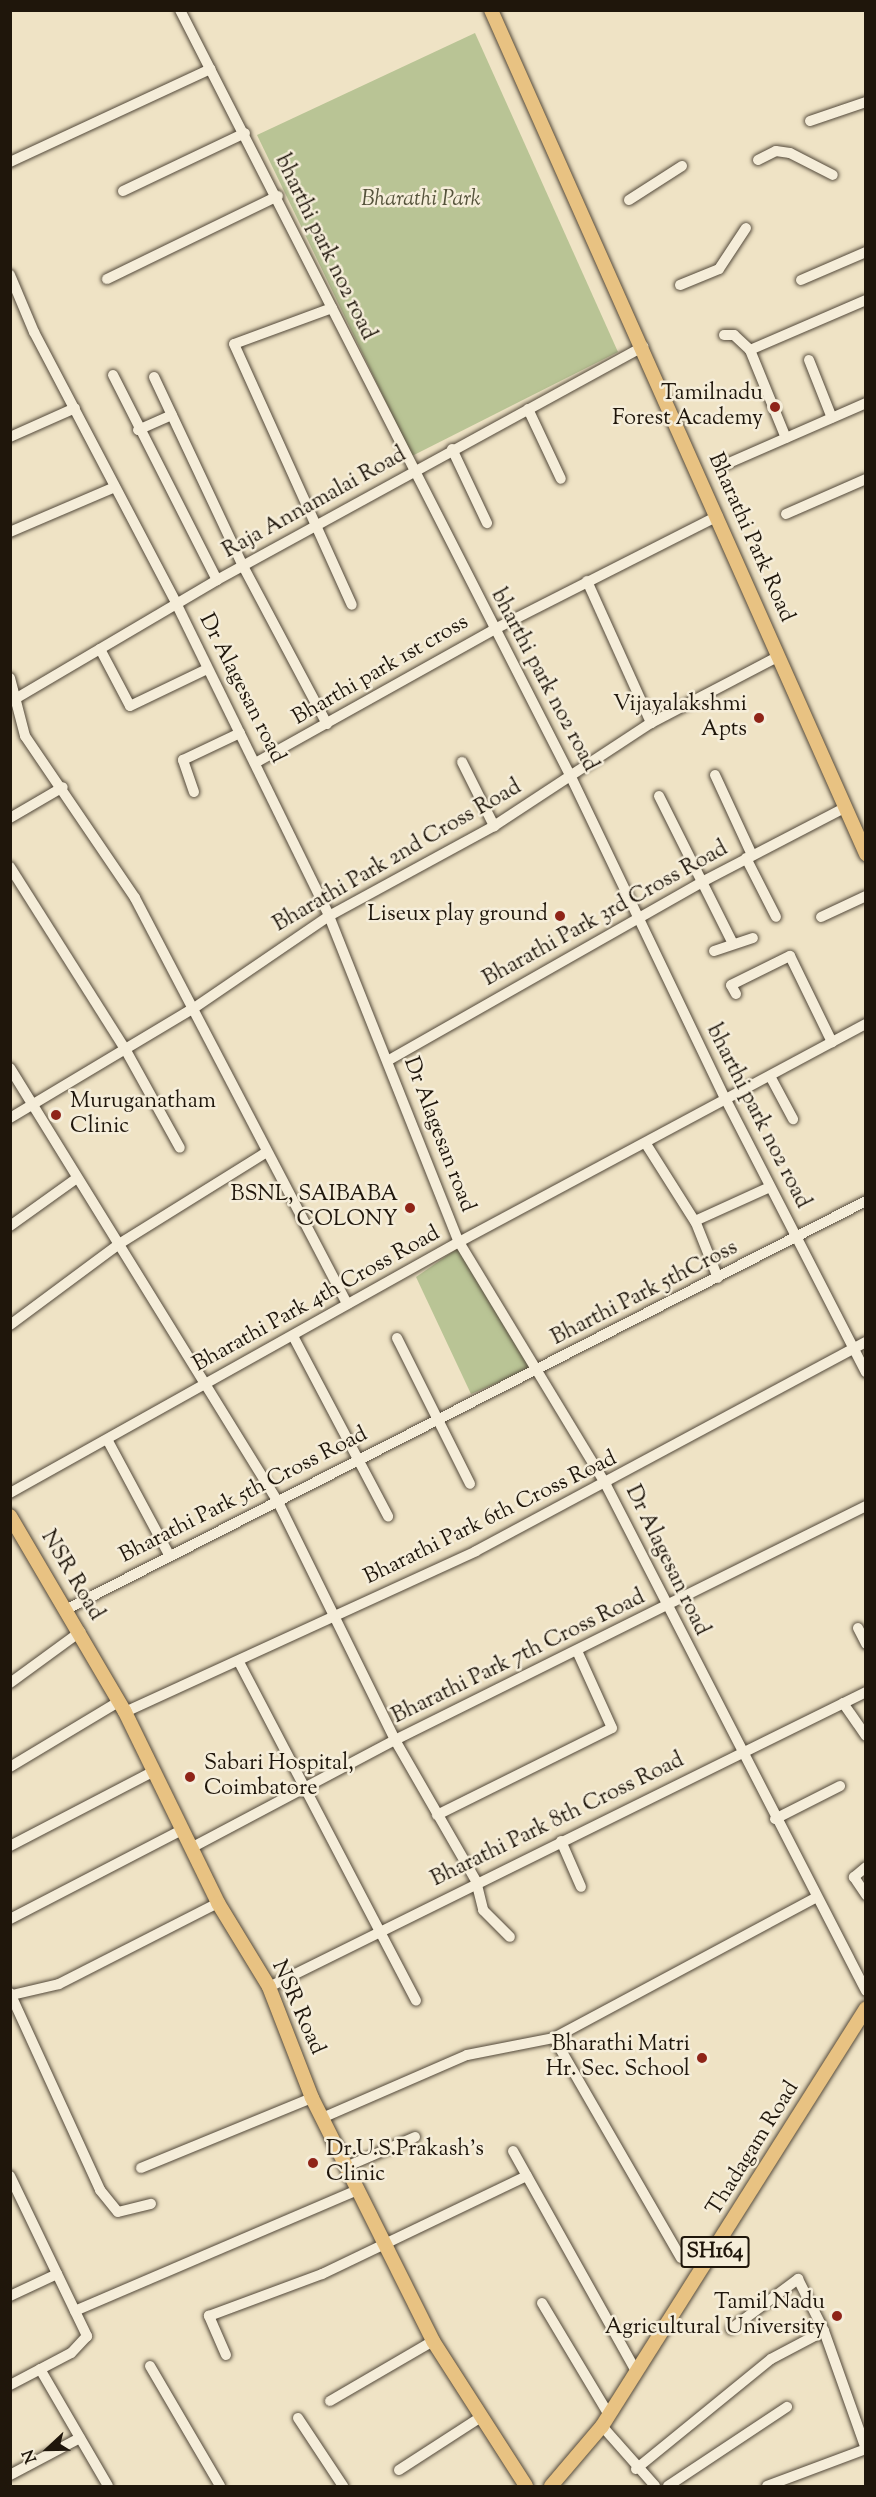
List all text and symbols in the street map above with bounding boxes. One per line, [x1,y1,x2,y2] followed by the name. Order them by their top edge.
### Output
[268,151,380,345] street label: bharthi park no2 road
[361,188,481,214] park label: Bharathi Park
[612,381,763,433] place label: Tamilnadu Forest Academy
[768,400,782,414] marker: Tamilnadu Forest Academy
[219,443,411,565] street label: Raja Annamalai Road
[701,449,799,627] street label: Bharathi Park Road
[484,585,602,777] street label: bharthi park no2 road
[192,610,290,768] street label: Dr Alagesan road
[288,610,474,732] street label: Bharthi park 1st cross
[613,692,747,744] place label: Vijayalakshmi Apts
[752,711,766,725] marker: Vijayalakshmi Apts
[269,775,527,939] street label: Bharathi Park 2nd Cross Road
[479,837,733,993] street label: Bharathi Park 3rd Cross Road
[368,903,548,929] place label: Liseux play ground
[553,909,567,923] marker: Liseux play ground
[699,1020,815,1214] street label: bharthi park no2 road
[396,1054,480,1216] street label: Dr Alagesan road
[70,1089,216,1140] place label: Muruganatham Clinic
[47,1106,65,1124] marker: Muruganatham Clinic
[231,1182,398,1234] place label: BSNL, SAIBABA COLONY
[403,1201,417,1215] marker: BSNL, SAIBABA COLONY
[189,1221,445,1379] street label: Bharathi Park 4th Cross Road
[547,1236,743,1352] street label: Bharthi Park 5thCross
[116,1422,372,1570] street label: Bharathi Park 5th Cross Road
[360,1446,622,1592] street label: Bharathi Park 6th Cross Road
[618,1481,714,1641] street label: Dr Alagesan road
[34,1526,108,1626] street label: NSR Road
[388,1585,650,1731] street label: Bharathi Park 7th Cross Road
[427,1748,689,1894] street label: Bharathi Park 8th Cross Road
[204,1751,354,1802] place label: Sabari Hospital, Coimbatore
[181,1768,199,1786] marker: Sabari Hospital, Coimbatore
[264,1957,330,2059] street label: NSR Road
[546,2032,690,2084] place label: Bharathi Matri Hr. Sec. School
[695,2051,709,2065] marker: Bharathi Matri Hr. Sec. School
[702,2077,806,2221] street label: Thadagam Road
[326,2137,484,2188] place label: Dr.U.S.Prakash's Clinic
[304,2154,322,2172] marker: Dr.U.S.Prakash's Clinic
[680,2234,750,2270] road number: SH164
[605,2290,825,2342] place label: Tamil Nadu Agricultural University
[830,2309,844,2323] marker: Tamil Nadu Agricultural University
[18,2419,78,2479] north arrow
[18,2446,44,2466] text: N

